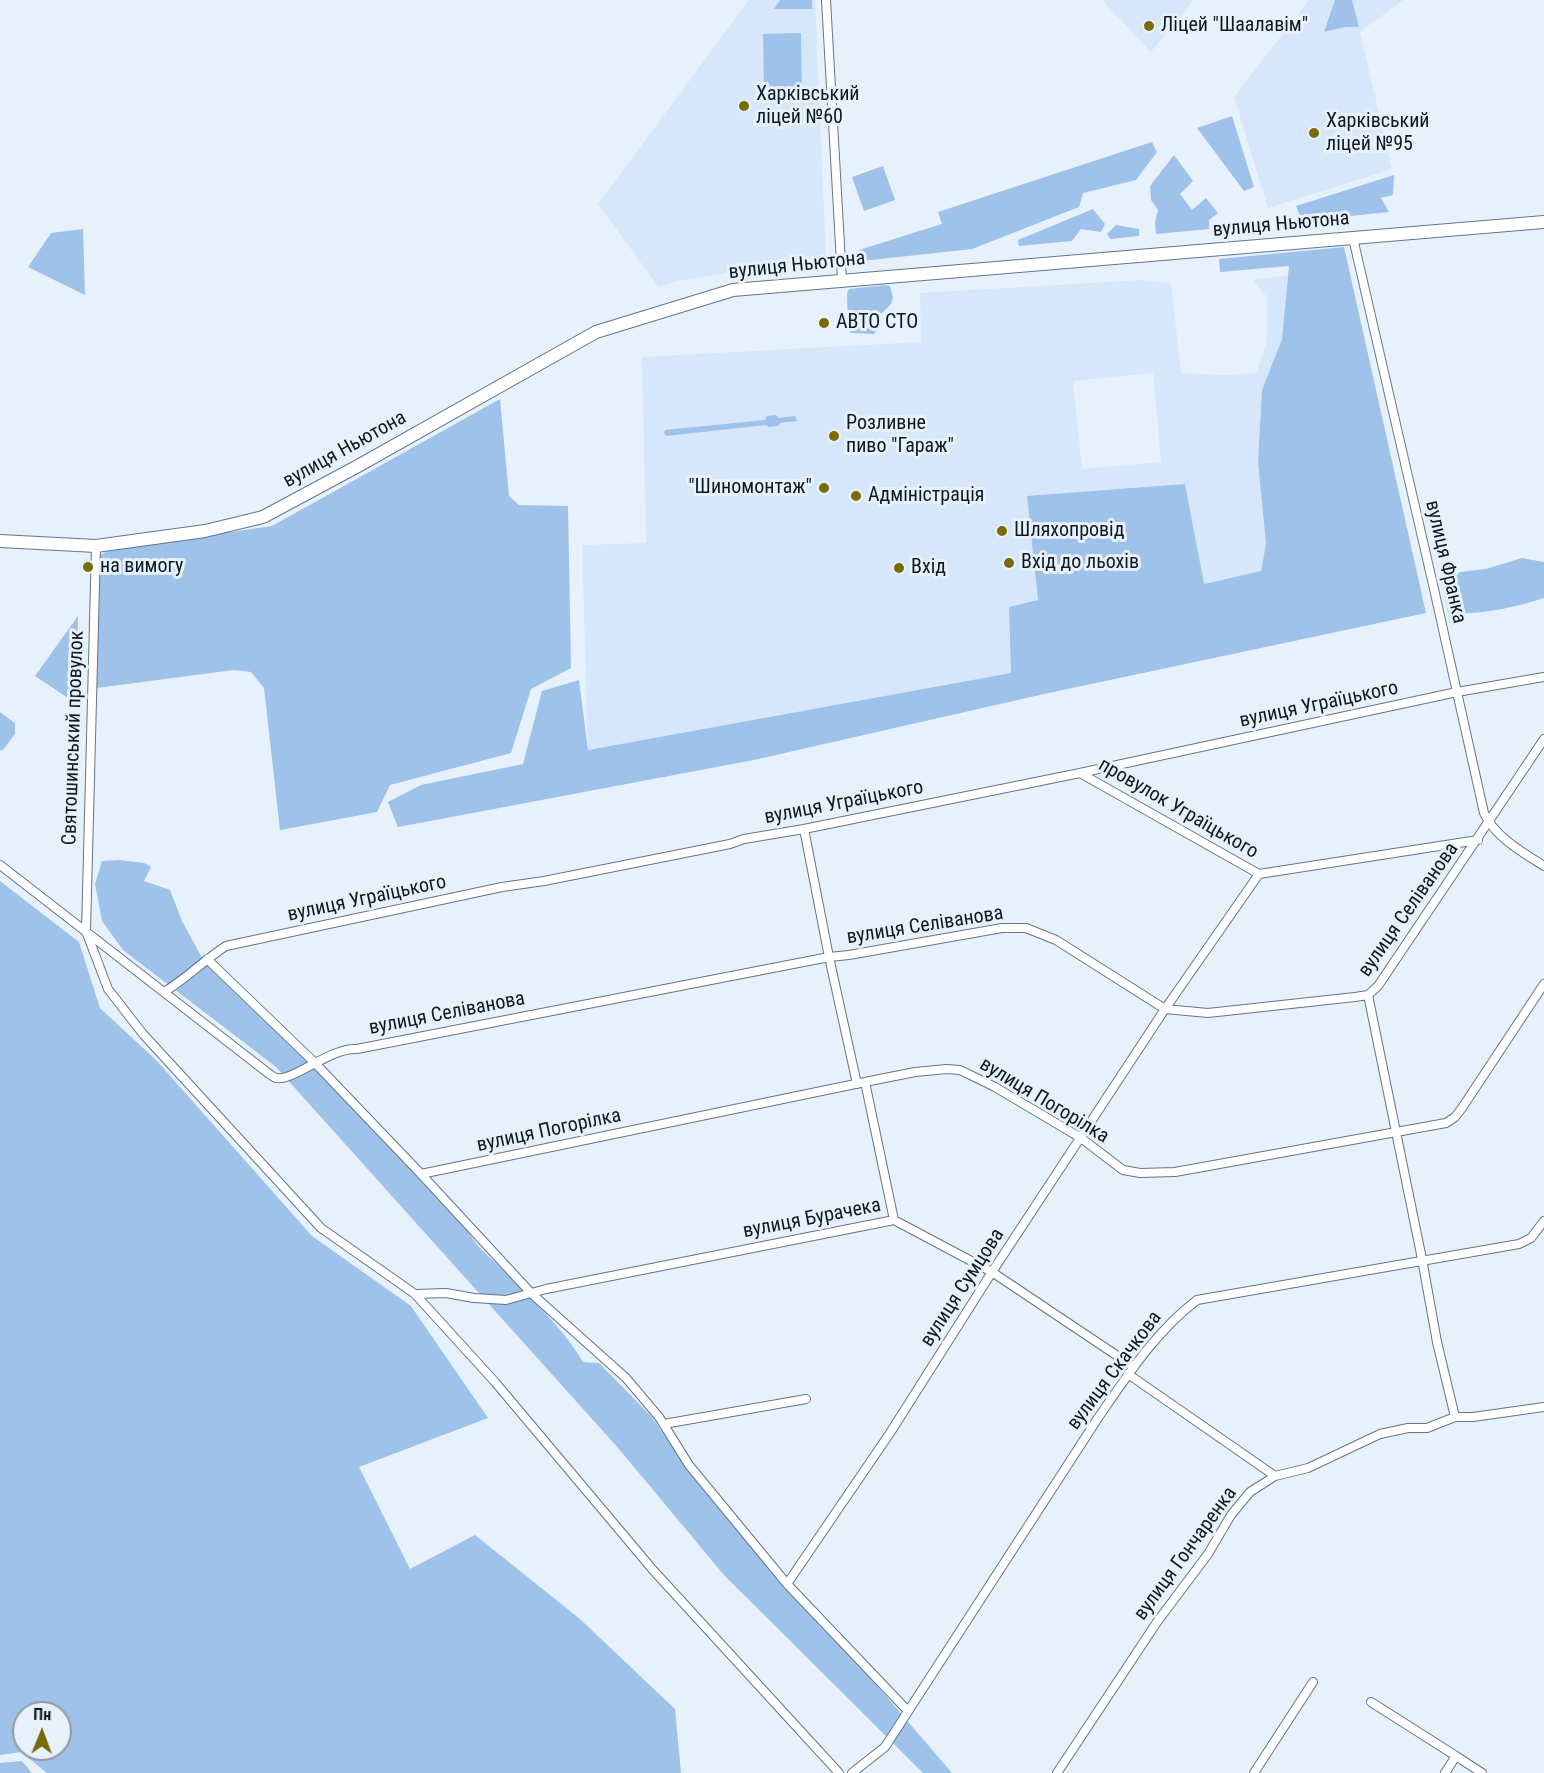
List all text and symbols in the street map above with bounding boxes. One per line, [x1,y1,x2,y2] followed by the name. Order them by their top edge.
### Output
[1161,14,1308,38] place label: Ліцей "Шаалавім"
[1142,19,1156,33] marker: Ліцей "Шаалавім"
[756,83,860,130] place label: Харківський ліцей №60
[737,99,751,113] marker: Харківський ліцей №60
[1326,110,1430,157] place label: Харківський ліцей №95
[1307,126,1321,140] marker: Харківський ліцей №95
[1212,207,1350,243] street label: вулиця Ньютона
[728,247,866,285] street label: вулиця Ньютона
[836,311,918,335] place label: АВТО СТО
[817,316,831,330] marker: АВТО СТО
[279,406,411,494] street label: вулиця Ньютона
[846,412,954,459] place label: Розливне пиво "Гараж"
[827,429,841,443] marker: Розливне пиво "Гараж"
[688,476,812,500] place label: "Шиномонтаж"
[817,481,831,495] marker: "Шиномонтаж"
[868,484,984,508] place label: Адміністрація
[849,489,863,503] marker: Адміністрація
[1419,498,1471,626] street label: вулиця Франка
[1014,519,1124,543] place label: Шляхопровід
[995,524,1009,538] marker: Шляхопровід
[1021,551,1139,575] place label: Вхід до льохів
[100,555,183,579] place label: на вимогу
[911,556,946,580] place label: Вхід
[1002,556,1016,570] marker: Вхід до льохів
[81,560,95,574] marker: на вимогу
[892,561,906,575] marker: Вхід
[58,630,90,846] street label: Святошинський провулок
[1238,676,1400,734] street label: вулиця Уграїцького
[1094,753,1262,865] street label: провулок Уграїцького
[762,776,926,830] street label: вулиця Уграїцького
[1354,838,1464,982] street label: вулиця Селіванова
[286,870,448,928] street label: вулиця Уграїцького
[845,902,1005,950] street label: вулиця Селіванова
[367,987,527,1041] street label: вулиця Селіванова
[975,1053,1113,1149] street label: вулиця Погорілка
[475,1104,623,1158] street label: вулиця Погорілка
[741,1194,883,1244] street label: вулиця Бурачека
[916,1224,1010,1352] street label: вулиця Сумцова
[1063,1307,1167,1435] street label: вулиця Скачкова
[1130,1483,1242,1625] street label: вулиця Гончаренка
[12,1701,72,1761] north arrow
[33,1705,51,1724] text: Пн

